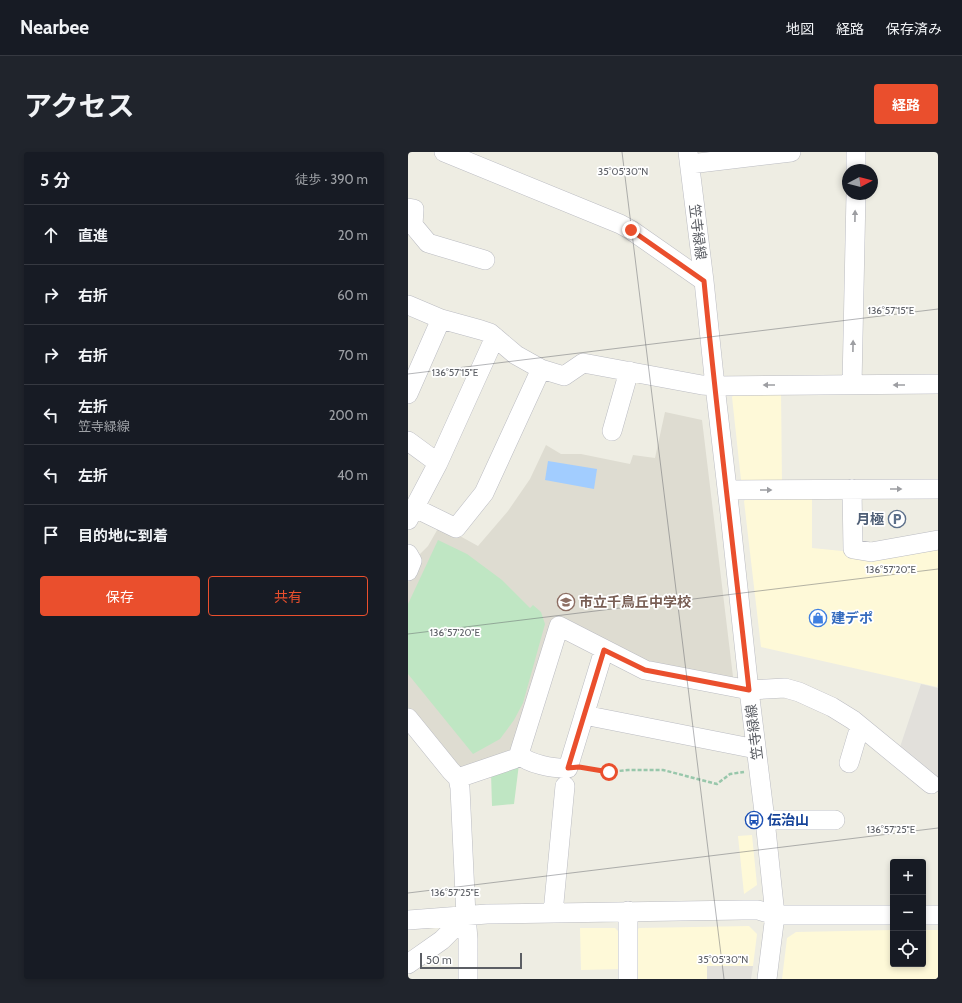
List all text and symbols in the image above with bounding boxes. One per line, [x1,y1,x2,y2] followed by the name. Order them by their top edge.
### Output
[20,16,89,39] text: Nearbee
[786,20,814,38] text: 地図
[836,20,864,38] text: 経路
[886,20,942,38] text: 保存済み
[874,84,938,124] button: 経路
[24,89,135,123] text: アクセス
[842,164,878,200] north arrow
[598,165,648,178] text: 35°05'30"N
[40,170,70,190] text: 5 分
[295,171,368,187] text: 徒歩 · 390 m
[686,203,710,261] street label: 笠寺緑線
[852,209,858,222] one-way arrow
[622,221,640,239] route end
[40,224,62,246] icon: ahead
[78,227,108,245] text: 直進
[338,227,368,243] text: 20 m
[40,284,62,306] icon: right
[78,287,108,305] text: 右折
[337,287,368,303] text: 60 m
[868,304,915,317] text: 136°57'15"E
[849,340,856,352] one-way arrow
[40,344,62,366] icon: right
[78,347,108,365] text: 右折
[338,347,368,363] text: 70 m
[432,366,479,379] text: 136°57'15"E
[762,382,775,388] one-way arrow
[892,382,905,388] one-way arrow
[78,398,108,416] text: 左折
[40,404,62,426] icon: left
[329,407,368,423] text: 200 m
[78,418,130,434] text: 笠寺緑線
[40,464,62,486] icon: left
[78,467,108,485] text: 左折
[337,467,368,483] text: 40 m
[760,486,772,493] one-way arrow
[890,486,903,492] one-way arrow
[887,509,907,529] parking icon: 月極
[856,510,884,528] place label: 月極
[40,524,62,546] icon: arrive
[78,527,168,545] text: 目的地に到着
[866,563,917,576] text: 136°57'20"E
[40,576,200,616] button: 保存
[208,576,368,616] button: 共有
[556,592,576,612] school or university icon: 市立千鳥丘中学校
[579,593,691,611] place label: 市立千鳥丘中学校
[808,608,828,628] shop icon: 建デポ
[831,609,873,627] place label: 建デポ
[430,626,481,639] text: 136°57'20"E
[742,703,766,761] street label: 笠寺緑線
[600,763,618,781] route start
[744,810,764,830] bus stop icon: 伝治山
[767,811,809,829] place label: 伝治山
[867,823,916,836] text: 136°57'25"E
[890,859,926,967] map controls
[890,859,926,895] button: +
[431,886,480,899] text: 136°57'25"E
[890,895,926,931] button: −
[890,931,926,967] button: locate
[420,951,522,970] scale bar
[426,953,452,967] text: 50 m
[698,953,748,966] text: 35°05'30"N

